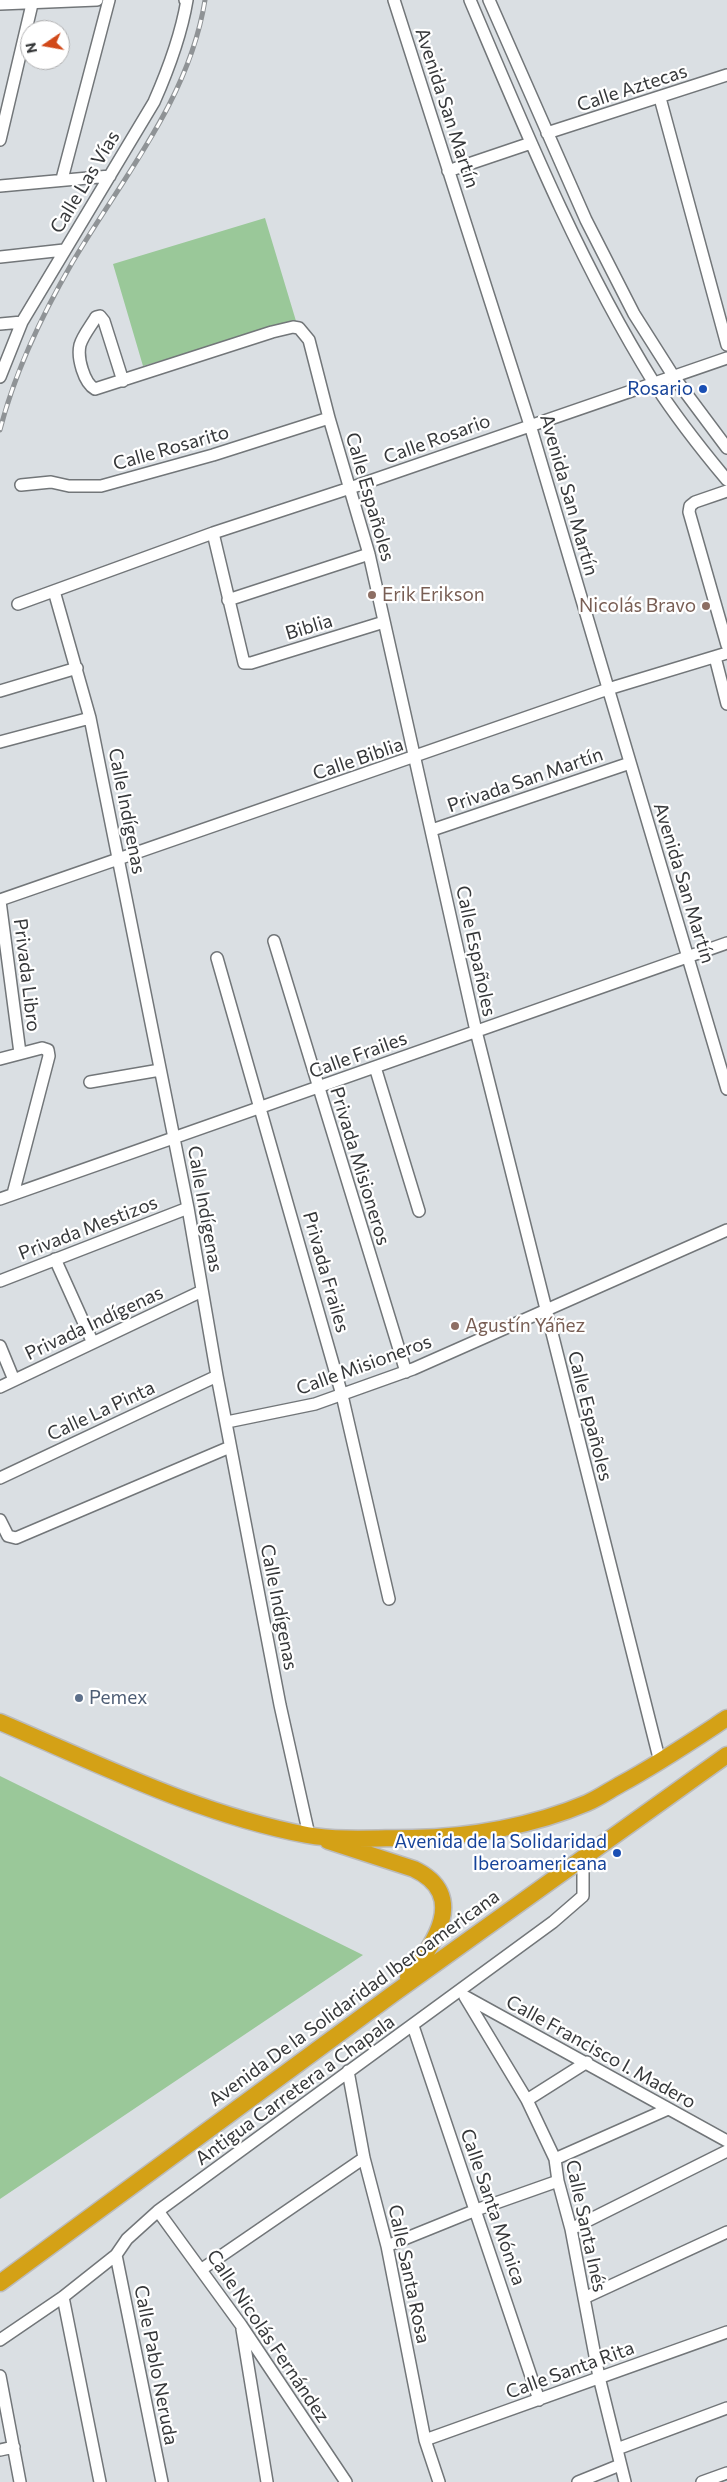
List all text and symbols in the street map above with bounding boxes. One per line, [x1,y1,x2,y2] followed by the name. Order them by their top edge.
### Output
[20,20,70,70] north arrow
[410,25,484,191] street label: Avenida San Martín
[21,41,40,55] text: N
[574,59,690,117] street label: Calle Aztecas
[45,127,125,237] street label: Calle Las Vías
[627,378,693,400] place label: Rosario
[697,383,709,395] marker: Rosario
[381,409,493,469] street label: Calle Rosario
[535,412,603,578] street label: Avenida San Martín
[110,421,232,475] street label: Calle Rosarito
[341,430,399,564] street label: Calle Españoles
[382,584,485,606] place label: Erik Erikson
[366,589,378,601] marker: Erik Erikson
[579,595,696,617] place label: Nicolás Bravo
[700,600,712,612] marker: Nicolás Bravo
[283,609,335,645] street label: Biblia
[310,733,406,785] street label: Calle Biblia
[444,743,606,817] street label: Privada San Martín
[104,746,150,876] street label: Calle Indígenas
[649,800,719,966] street label: Avenida San Martín
[451,884,501,1018] street label: Calle Españoles
[9,917,45,1033] street label: Privada Libro
[306,1027,410,1083] street label: Calle Frailes
[325,1084,395,1248] street label: Privada Misioneros
[183,1144,227,1274] street label: Calle Indígenas
[15,1191,161,1265] street label: Privada Mestizos
[298,1209,354,1335] street label: Privada Frailes
[21,1281,167,1365] street label: Privada Indígenas
[465,1315,585,1337] place label: Agustín Yáñez
[449,1320,461,1332] marker: Agustín Yáñez
[293,1330,435,1400] street label: Calle Misioneros
[563,1349,617,1483] street label: Calle Españoles
[44,1376,158,1446] street label: Calle La Pinta
[256,1542,302,1672] street label: Calle Indígenas
[89,1687,147,1709] place label: Pemex
[73,1692,85,1704] marker: Pemex
[394,1831,607,1875] place label: Avenida de la Solidaridad Iberoamericana
[611,1847,623,1859] marker: Avenida de la Solidaridad Iberoamericana
[204,1885,504,2111] street label: Avenida De la Solidaridad Iberoamericana
[502,1990,700,2114] street label: Calle Francisco I. Madero
[191,2010,399,2170] street label: Antigua Carretera a Chapala
[455,2126,531,2288] street label: Calle Santa Mónica
[561,2158,611,2294] street label: Calle Santa Inés
[383,2202,435,2346] street label: Calle Santa Rosa
[202,2245,334,2427] street label: Calle Nicolás Fernández
[129,2283,183,2447] street label: Calle Pablo Neruda
[503,2336,637,2404] street label: Calle Santa Rita

